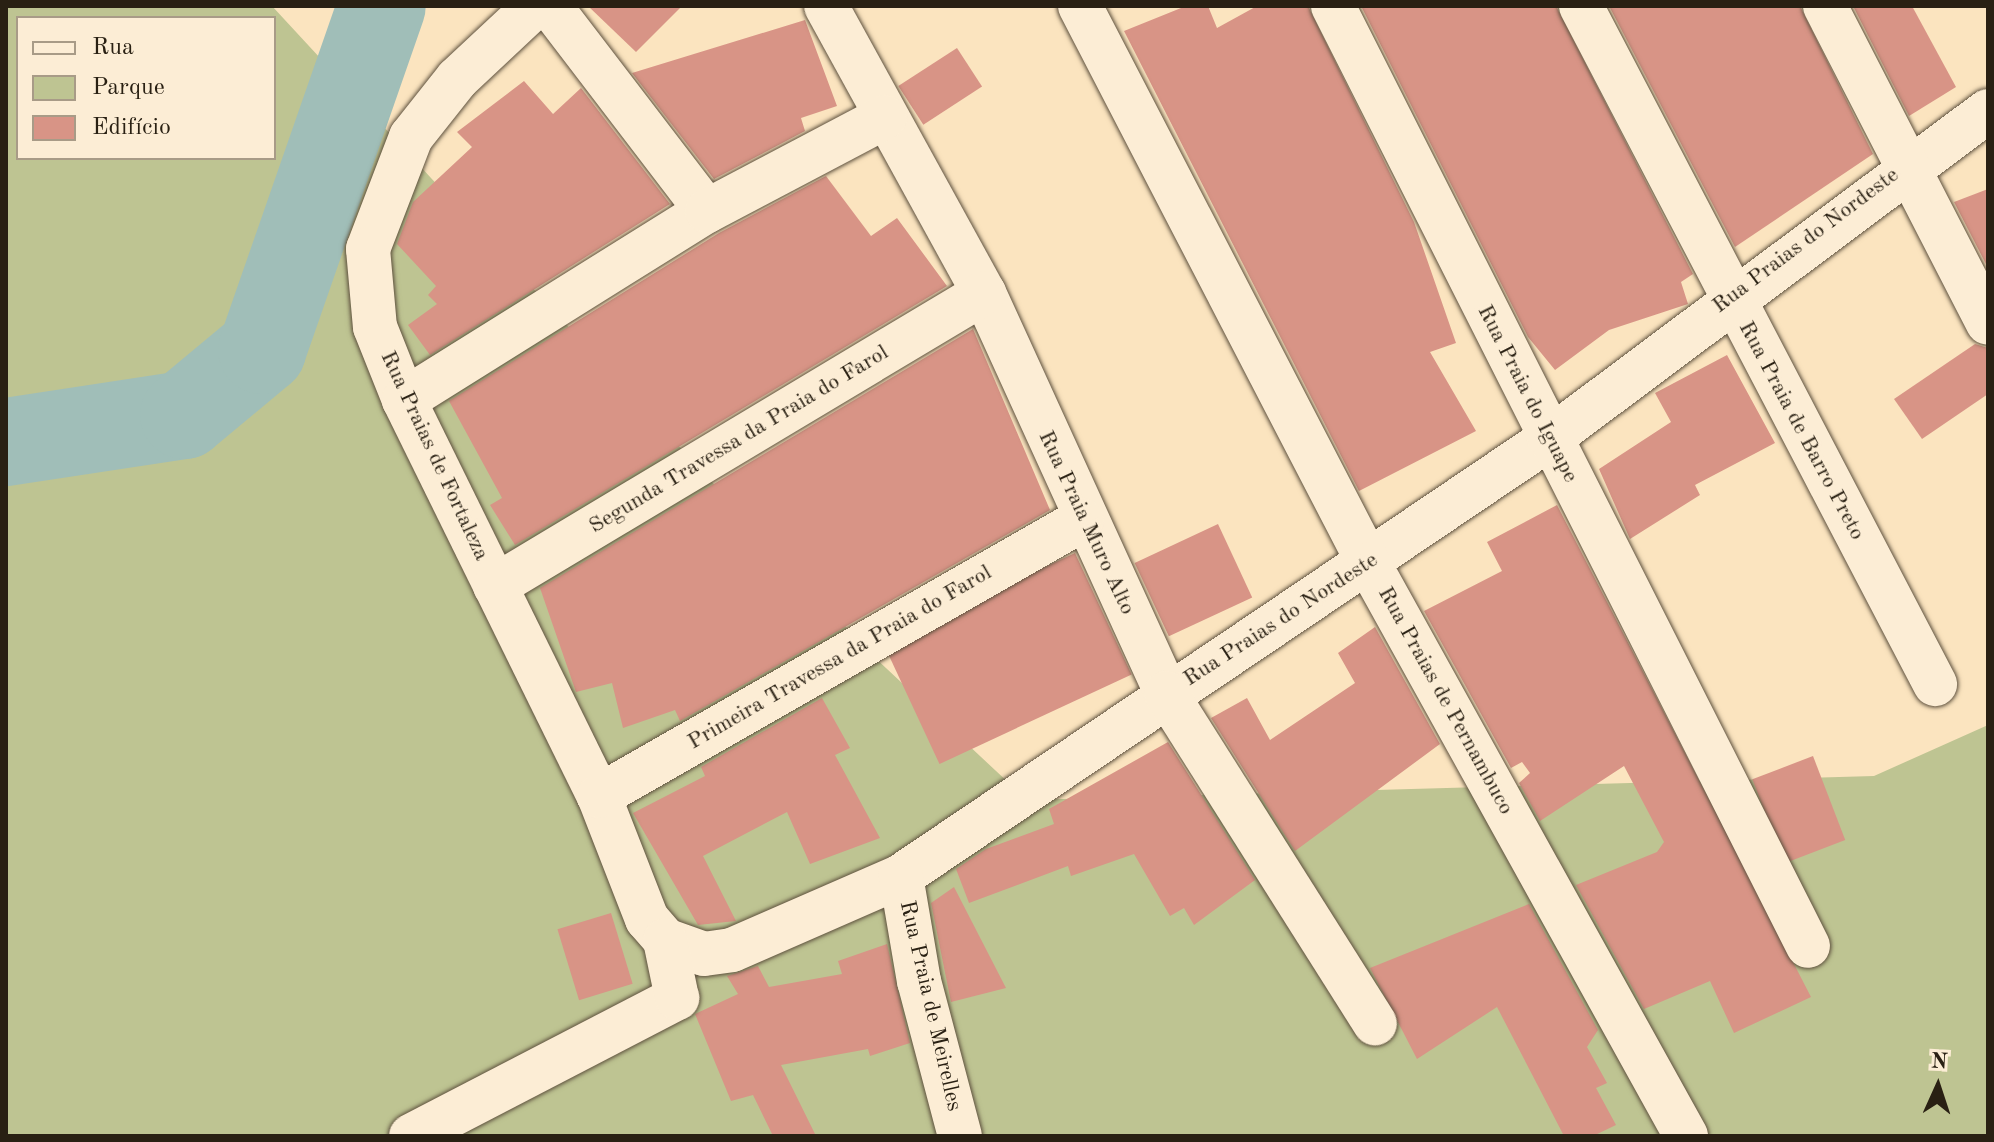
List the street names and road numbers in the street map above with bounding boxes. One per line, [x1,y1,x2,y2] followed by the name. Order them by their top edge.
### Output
[1708,162,1904,320] street label: Rua Praias do Nordeste
[1471,301,1583,487] street label: Rua Praia do Iguape
[1732,317,1870,545] street label: Rua Praia de Barro Preto
[585,340,893,540] street label: Segunda Travessa da Praia do Farol
[374,347,494,565] street label: Rua Praias de Fortaleza
[1032,427,1140,619] street label: Rua Praia Muro Alto
[1179,547,1383,693] street label: Rua Praias do Nordeste
[683,560,997,756] street label: Primeira Travessa da Praia do Farol
[1371,582,1519,820] street label: Rua Praias de Pernambuco
[893,898,967,1114] street label: Rua Praia de Meirelles

